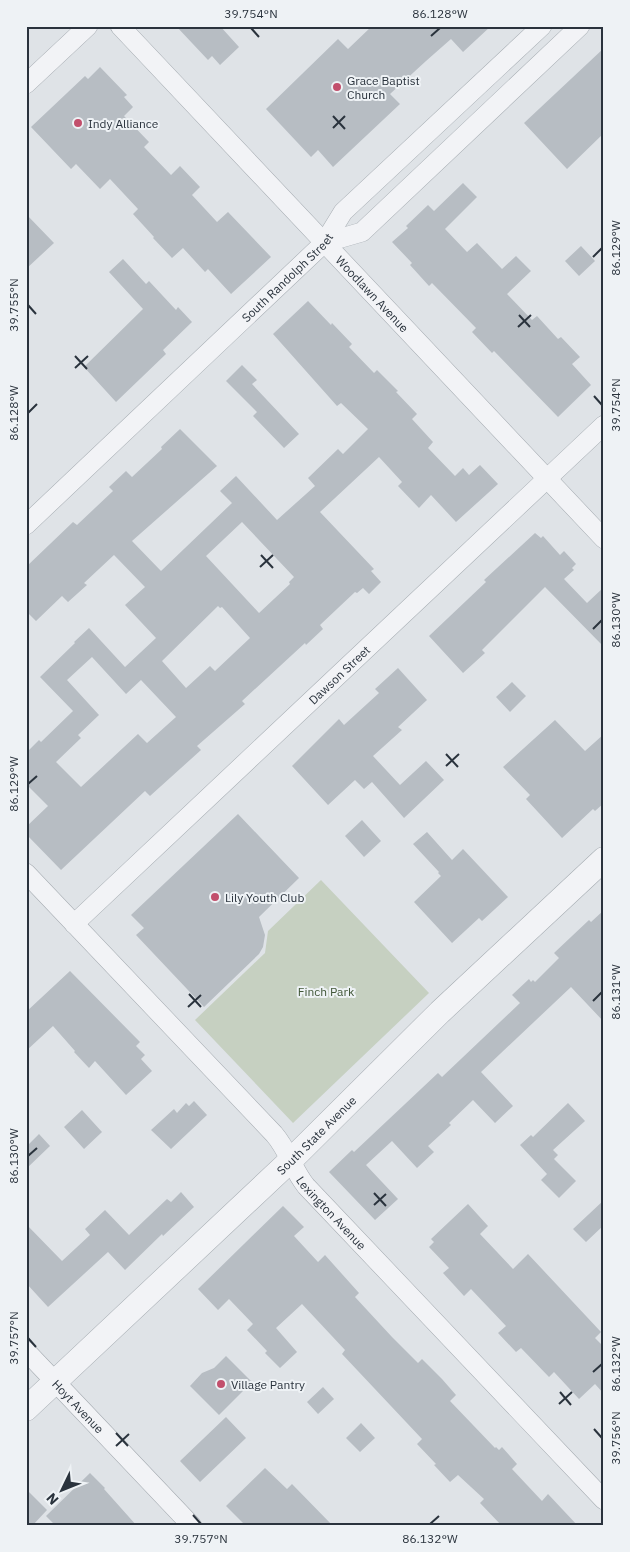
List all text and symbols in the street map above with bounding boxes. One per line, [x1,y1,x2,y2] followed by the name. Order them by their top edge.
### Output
[224,6,278,21] text: 39.754°N
[412,6,468,21] text: 86.128°W
[347,73,420,102] place label: Grace Baptist Church
[331,81,343,93] marker: Grace Baptist Church
[88,116,159,131] place label: Indy Alliance
[72,117,84,129] marker: Indy Alliance
[608,220,623,276] text: 86.129°W
[238,230,336,325] street label: South Randolph Street
[333,252,412,335] street label: Woodlawn Avenue
[6,278,21,332] text: 39.755°N
[608,378,623,432] text: 39.754°N
[6,385,21,441] text: 86.128°W
[608,592,623,648] text: 86.130°W
[305,642,373,707] street label: Dawson Street
[6,756,21,812] text: 86.129°W
[225,890,304,905] place label: Lily Youth Club
[209,891,221,903] marker: Lily Youth Club
[608,964,623,1020] text: 86.131°W
[298,984,355,999] park label: Finch Park
[273,1092,359,1177] street label: South State Avenue
[6,1128,21,1184] text: 86.130°W
[293,1173,370,1253] street label: Lexington Avenue
[6,1311,21,1365] text: 39.757°N
[608,1336,623,1392] text: 86.132°W
[49,1376,108,1436] street label: Hoyt Avenue
[231,1377,305,1392] place label: Village Pantry
[215,1378,227,1390] marker: Village Pantry
[608,1411,623,1465] text: 39.756°N
[38,1464,88,1514] north arrow
[42,1489,63,1509] text: N
[174,1531,228,1546] text: 39.757°N
[402,1531,458,1546] text: 86.132°W

